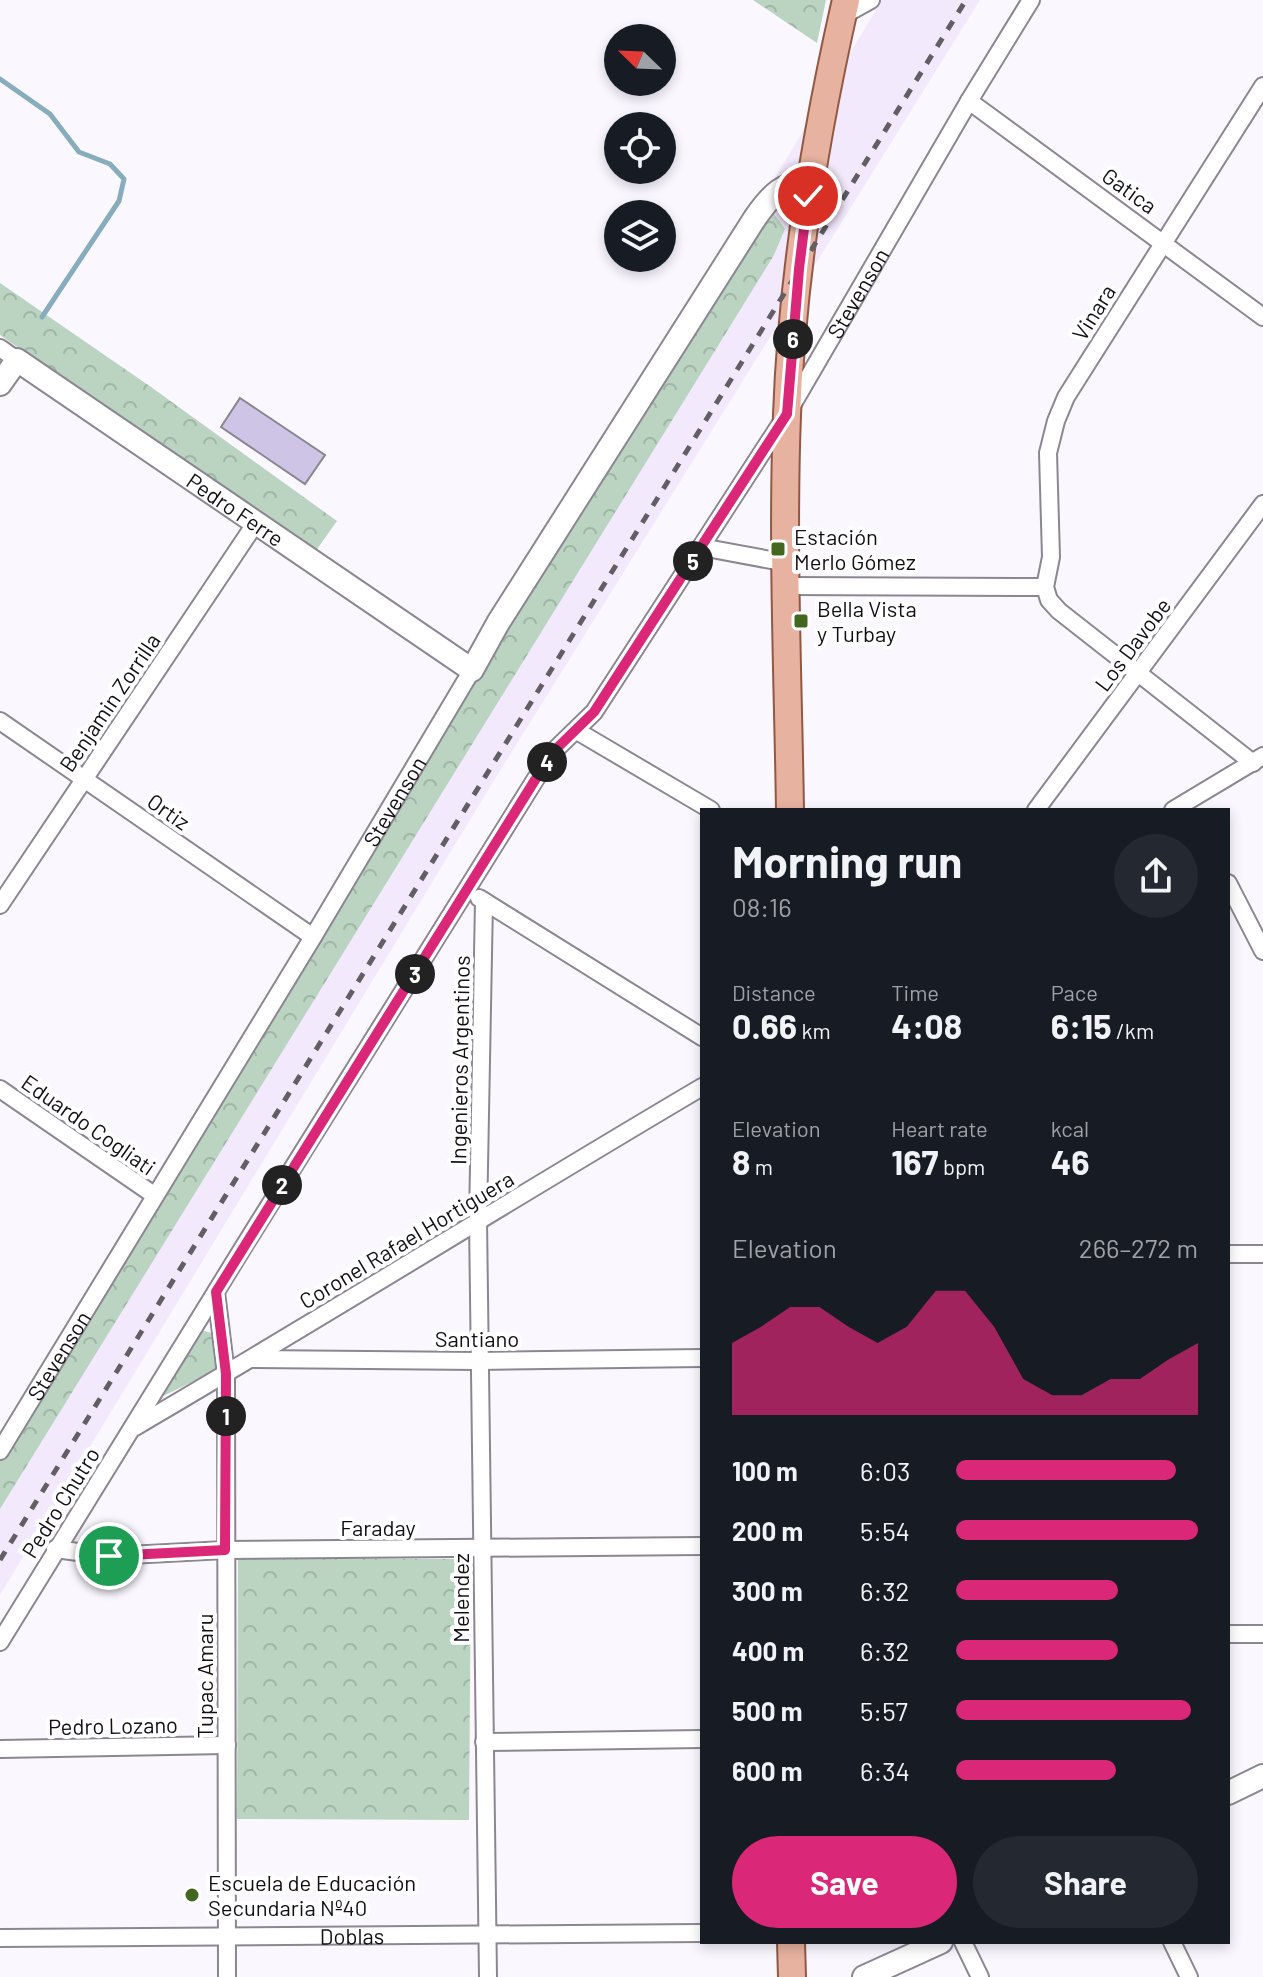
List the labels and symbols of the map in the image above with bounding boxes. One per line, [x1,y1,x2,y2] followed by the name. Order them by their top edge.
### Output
[604,24,676,96] north arrow
[774,162,842,230] pin
[1098,162,1162,218] street label: Gatica
[821,243,894,343] street label: Stevenson
[1066,279,1120,345] street label: Vinara
[773,319,813,359] pin: 6
[182,467,289,551] street label: Pedro Ferre
[794,523,916,574] place label: Estación Merlo Gómez
[769,540,787,558] marker: Estación Merlo Gómez
[673,541,713,581] pin: 5
[1089,592,1175,696] street label: Los Davobe
[817,595,917,646] place label: Bella Vista y Turbay
[792,612,810,630] marker: Bella Vista y Turbay
[53,628,165,776] street label: Benjamin Zorrilla
[527,742,567,782] pin: 4
[357,751,431,851] street label: Stevenson
[143,787,195,835] street label: Ortiz
[395,954,435,994] pin: 3
[444,955,474,1165] street label: Ingenieros Argentinos
[17,1068,161,1180] street label: Eduardo Cogliati
[262,1165,302,1205] pin: 2
[294,1165,518,1313] street label: Coronel Rafael Hortiguera
[21,1306,95,1405] street label: Stevenson
[435,1325,519,1351] street label: Santiano
[206,1396,246,1436] pin: 1
[16,1442,104,1562] street label: Pedro Chutro
[340,1514,416,1540] street label: Faraday
[75,1522,143,1590] pin
[447,1553,473,1643] street label: Melendez
[191,1613,217,1739] street label: Tupac Amaru
[48,1711,178,1739] street label: Pedro Lozano
[208,1869,416,1920] place label: Escuela de Educación Secundaria Nº40
[183,1886,201,1904] marker: Escuela de Educación Secundaria Nº40
[320,1922,384,1949] street label: Doblas

